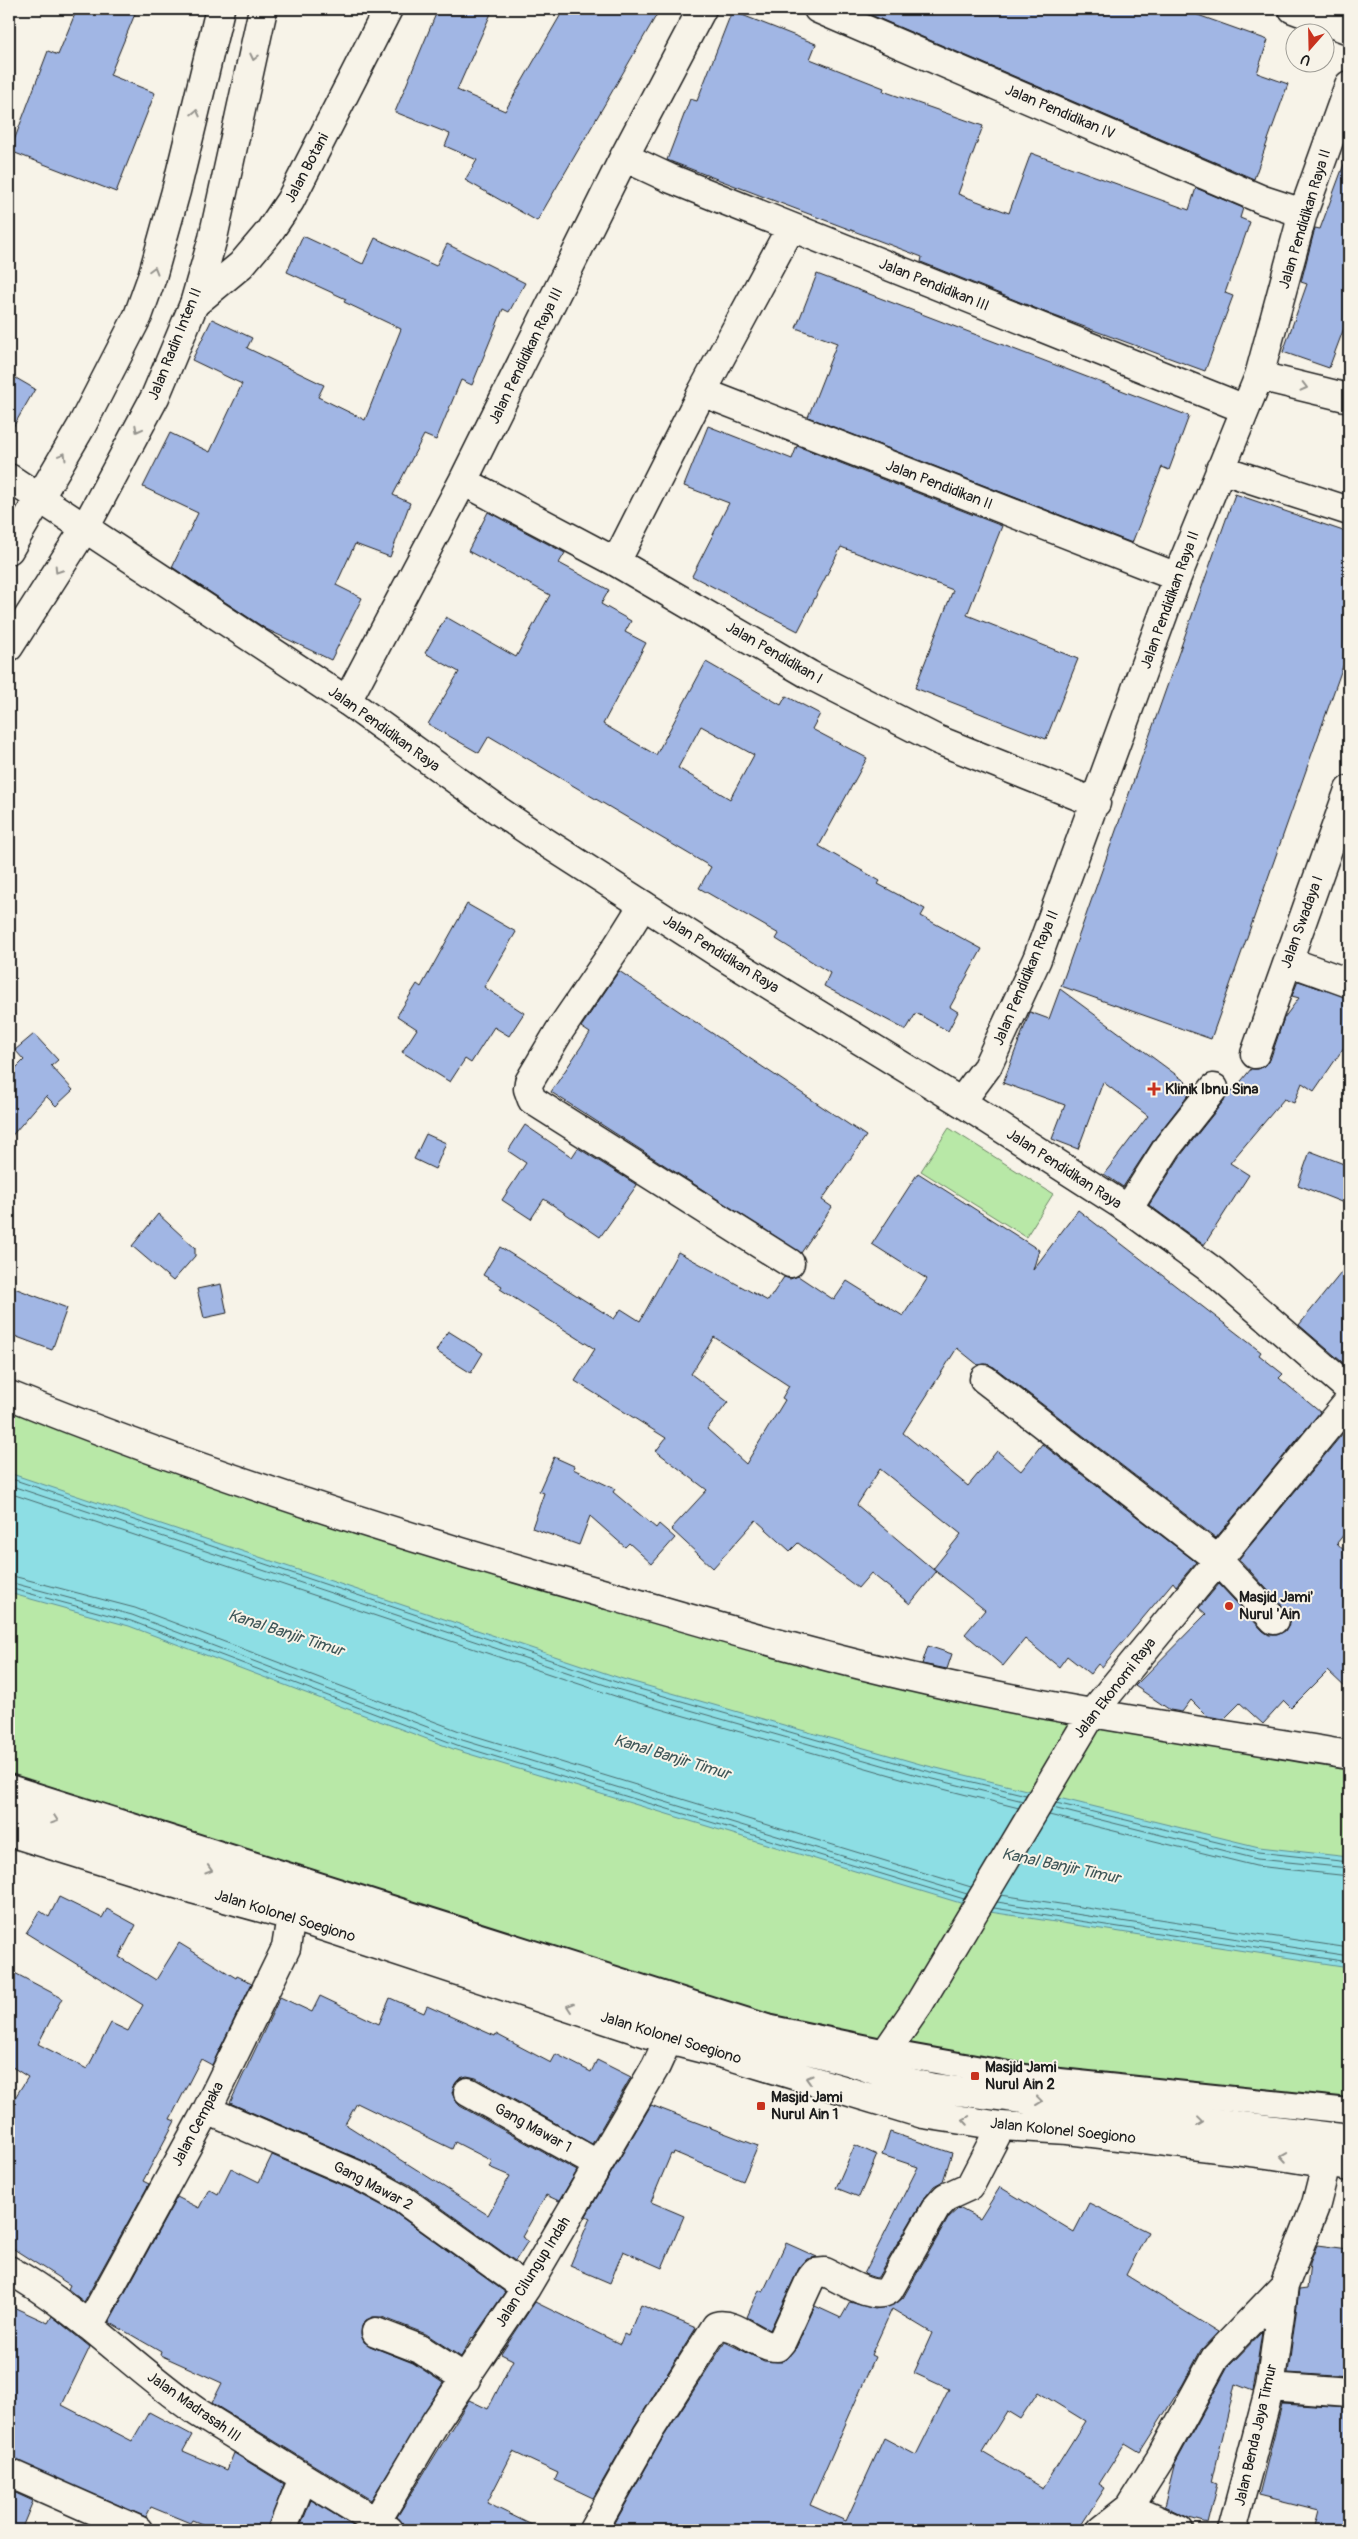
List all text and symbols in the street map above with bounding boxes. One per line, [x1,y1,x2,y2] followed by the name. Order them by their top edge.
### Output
[1286,22,1336,72] north arrow
[1298,50,1313,69] text: U
[249,52,260,61] one-way arrow
[1002,80,1118,144] street label: Jalan Pendidikan IV
[191,109,201,117] one-way arrow
[281,130,333,206] street label: Jalan Botani
[1275,147,1335,291] street label: Jalan Pendidikan Raya II
[876,254,992,316] street label: Jalan Pendidikan III
[149,266,159,274] one-way arrow
[144,285,206,403] street label: Jalan Radin Inten II
[485,285,567,427] street label: Jalan Pendidikan Raya III
[1299,381,1308,392] one-way arrow
[134,424,144,433] one-way arrow
[57,453,67,462] one-way arrow
[883,456,995,514] street label: Jalan Pendidikan II
[1136,529,1204,671] street label: Jalan Pendidikan Raya II
[55,564,65,573] one-way arrow
[722,618,826,688] street label: Jalan Pendidikan I
[324,682,444,776] street label: Jalan Pendidikan Raya
[1276,873,1328,971] street label: Jalan Swadaya I
[989,907,1063,1049] street label: Jalan Pendidikan Raya II
[659,911,783,997] street label: Jalan Pendidikan Raya
[1165,1080,1258,1099] place label: Klinik Ibnu Sina
[1147,1082,1161,1096] marker: Klinik Ibnu Sina
[1003,1125,1125,1213] street label: Jalan Pendidikan Raya
[1239,1588,1313,1624] place label: Masjid Jami' Nurul 'Ain
[1223,1600,1235,1612] marker: Masjid Jami' Nurul 'Ain
[226,1605,349,1662] water label: Kanal Banjir Timur
[1070,1634,1160,1742] street label: Jalan Ekonomi Raya
[611,1730,735,1785] water label: Kanal Banjir Timur
[50,1814,59,1824] one-way arrow
[1000,1844,1124,1889] water label: Kanal Banjir Timur
[205,1865,213,1875] one-way arrow
[212,1886,358,1946] street label: Jalan Kolonel Soegiono
[566,2003,575,2013] one-way arrow
[598,2008,744,2068] street label: Jalan Kolonel Soegiono
[985,2058,1057,2094] place label: Masjid Jami Nurul Ain 2
[969,2070,981,2082] marker: Masjid Jami Nurul Ain 2
[806,2075,814,2085] one-way arrow
[168,2078,228,2170] street label: Jalan Cempaka
[771,2088,843,2124] place label: Masjid Jami Nurul Ain 1
[1035,2095,1043,2106] one-way arrow
[491,2099,575,2157] street label: Gang Mawar 1
[755,2100,767,2112] marker: Masjid Jami Nurul Ain 1
[989,2114,1137,2148] street label: Jalan Kolonel Soegiono
[962,2116,970,2126] one-way arrow
[1196,2116,1204,2127] one-way arrow
[1279,2152,1287,2163] one-way arrow
[330,2157,416,2215] street label: Gang Mawar 2
[491,2213,575,2331] street label: Jalan Cilungup Indah
[1230,2361,1282,2508] street label: Jalan Benda Jaya Timur
[143,2368,245,2446] street label: Jalan Madrasah III

